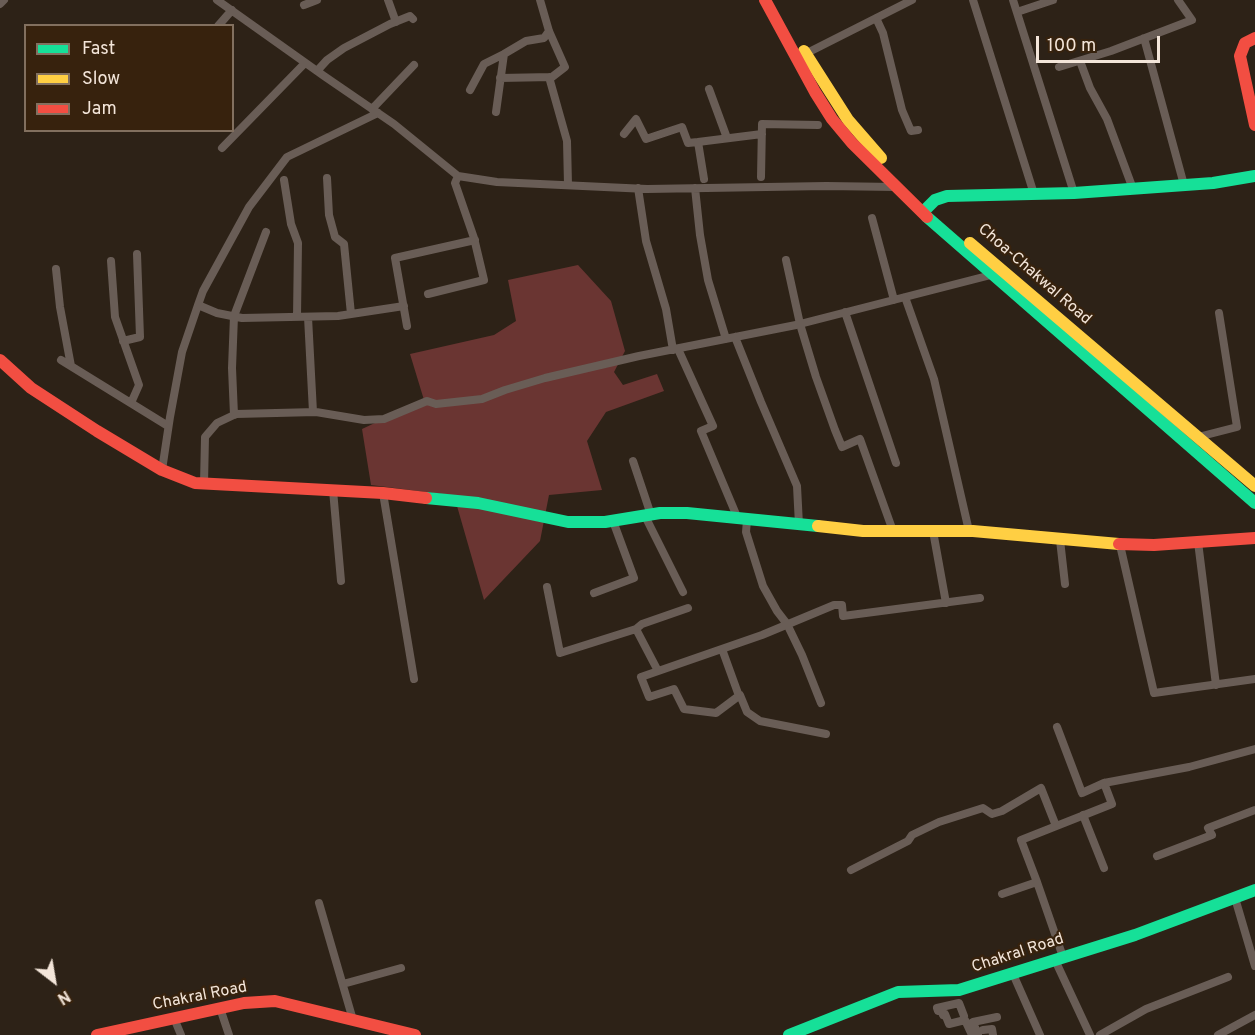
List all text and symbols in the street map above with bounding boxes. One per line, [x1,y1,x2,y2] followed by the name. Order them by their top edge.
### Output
[24,24,234,132] legend
[1039,24,1164,62] scale bar
[1047,35,1096,58] text: 100 m
[82,38,115,61] text: Fast
[82,68,120,91] text: Slow
[82,98,117,121] text: Jam
[973,220,1095,330] street label: Choa-Chakwal Road
[969,930,1067,978] street label: Chakral Road
[24,951,84,1011] north arrow
[151,978,249,1016] street label: Chakral Road
[53,985,73,1008] text: N

